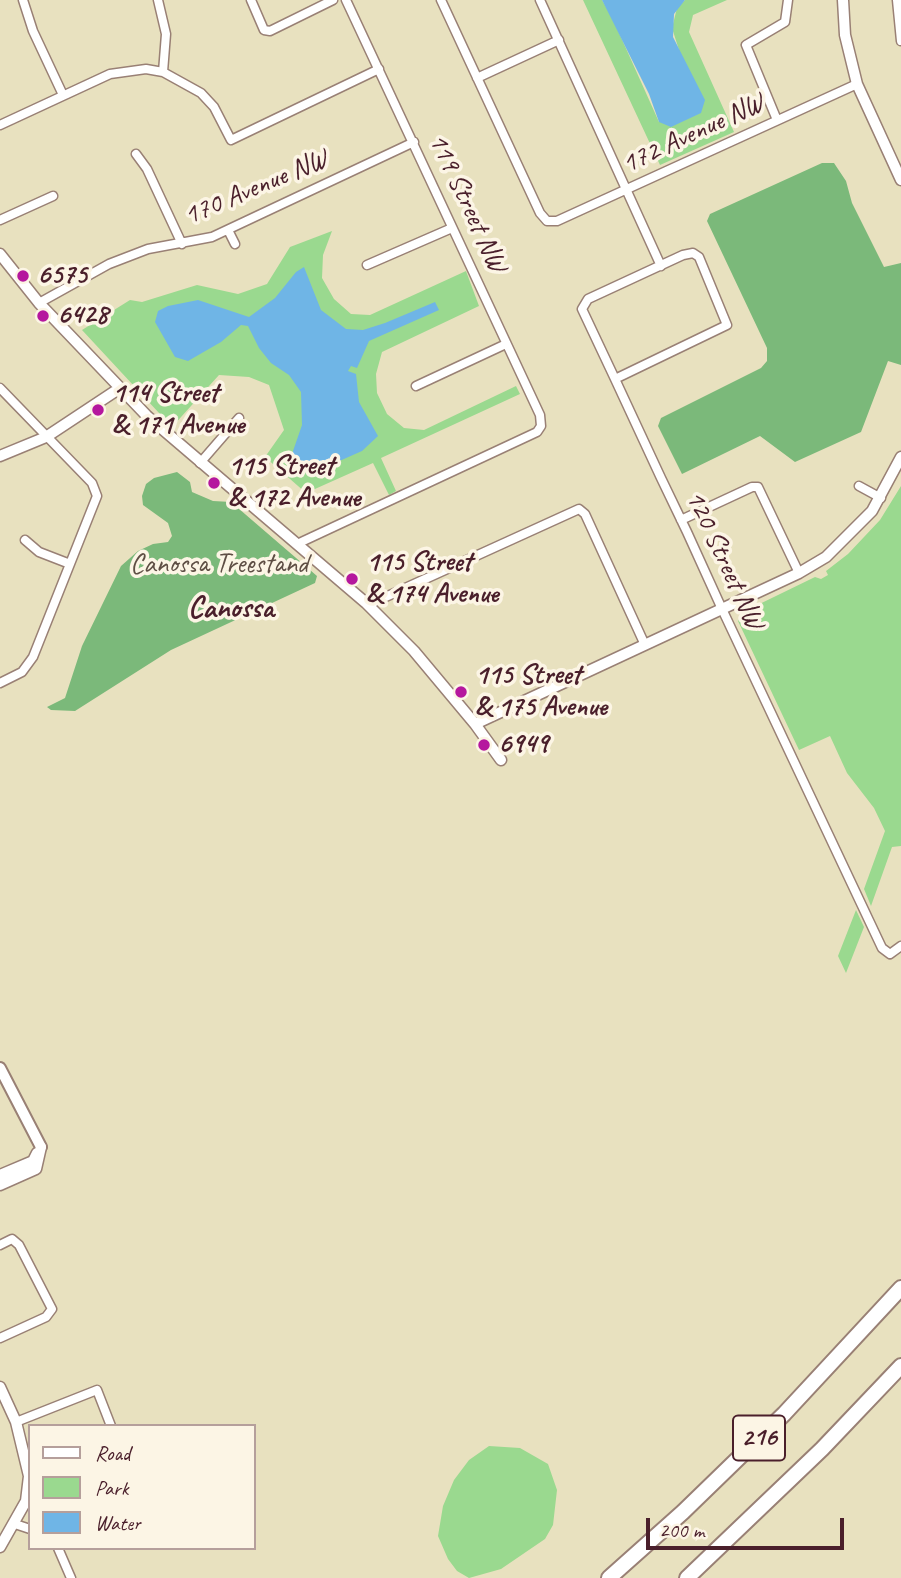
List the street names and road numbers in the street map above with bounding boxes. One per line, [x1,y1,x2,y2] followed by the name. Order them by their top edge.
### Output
[617,87,769,181] street label: 172 Avenue NW
[420,128,514,278] street label: 119 Street NW
[179,143,333,233] street label: 170 Avenue NW
[677,485,771,635] street label: 120 Street NW
[733,1415,785,1460] road number: 216

